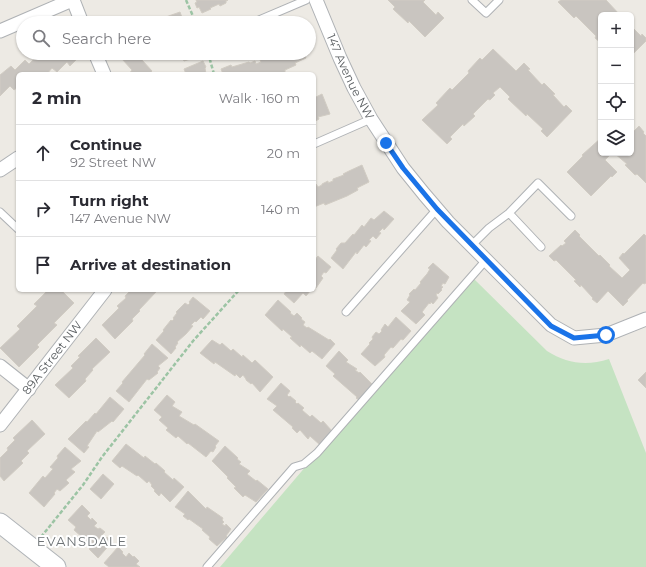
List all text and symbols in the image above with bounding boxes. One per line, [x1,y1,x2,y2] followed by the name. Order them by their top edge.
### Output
[598,12,634,156] map controls
[598,12,634,48] button: +
[16,16,316,60] search box
[30,27,52,49] icon: search
[62,29,151,48] text: Search here
[324,31,378,122] street label: 147 Avenue NW
[598,48,634,84] button: −
[598,84,634,120] button: locate
[32,88,82,108] text: 2 min
[219,90,300,106] text: Walk · 160 m
[598,120,634,156] button: layers
[377,134,395,152] route end
[70,135,142,154] text: Continue
[32,142,54,164] icon: ahead
[267,145,300,161] text: 20 m
[70,154,156,170] text: 92 Street NW
[70,191,149,210] text: Turn right
[32,198,54,220] icon: right
[261,201,300,217] text: 140 m
[70,210,171,226] text: 147 Avenue NW
[32,254,54,276] icon: arrive
[70,255,231,274] text: Arrive at destination
[19,318,85,397] street label: 89A Street NW
[597,326,615,344] route start
[37,533,127,549] district label: EVANSDALE

